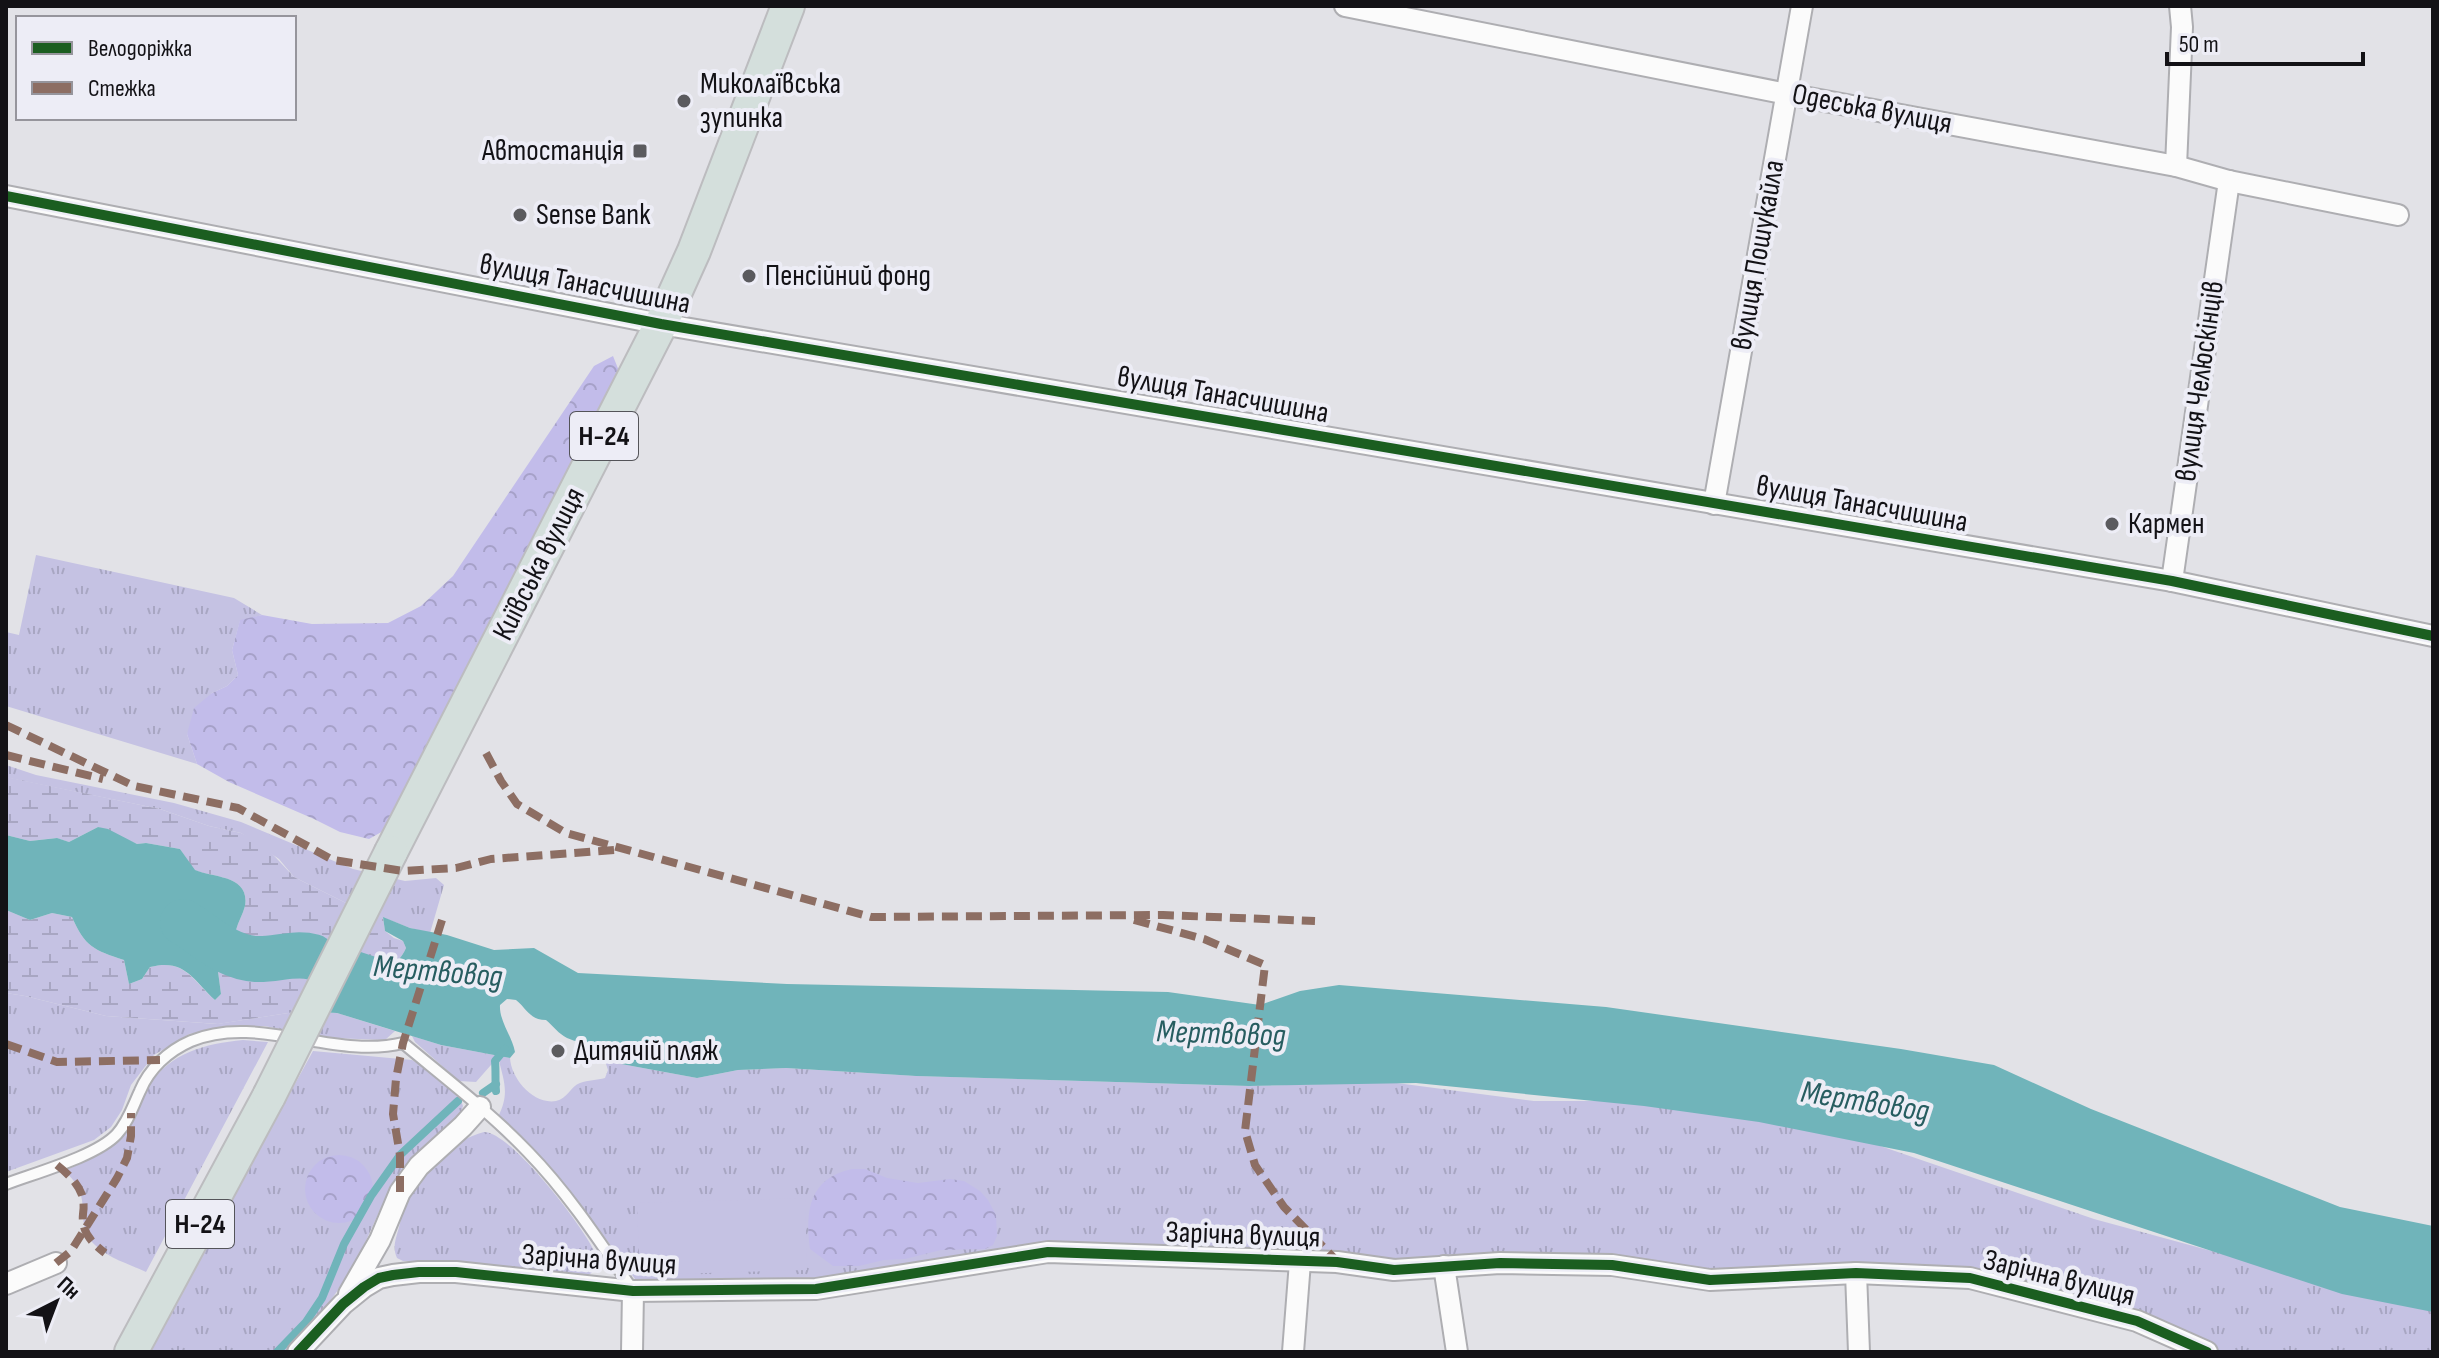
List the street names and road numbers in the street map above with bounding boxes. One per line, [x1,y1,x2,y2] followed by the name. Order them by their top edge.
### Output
[1789,76,1955,142] street label: Одеська вулиця
[1724,157,1792,353] street label: вулиця Пошукайла
[476,246,694,322] street label: вулиця Танасчишина
[2168,278,2232,484] street label: вулиця Челюскінців
[1114,359,1332,431] street label: вулиця Танасчишина
[570,412,638,460] road number: Н-24
[1753,468,1971,540] street label: вулиця Танасчишина
[485,482,593,646] street label: Київська вулиця
[166,1200,234,1248] road number: Н-24
[1165,1214,1321,1256] street label: Зарічна вулиця
[520,1237,678,1283] street label: Зарічна вулиця
[1979,1242,2139,1314] street label: Зарічна вулиця

